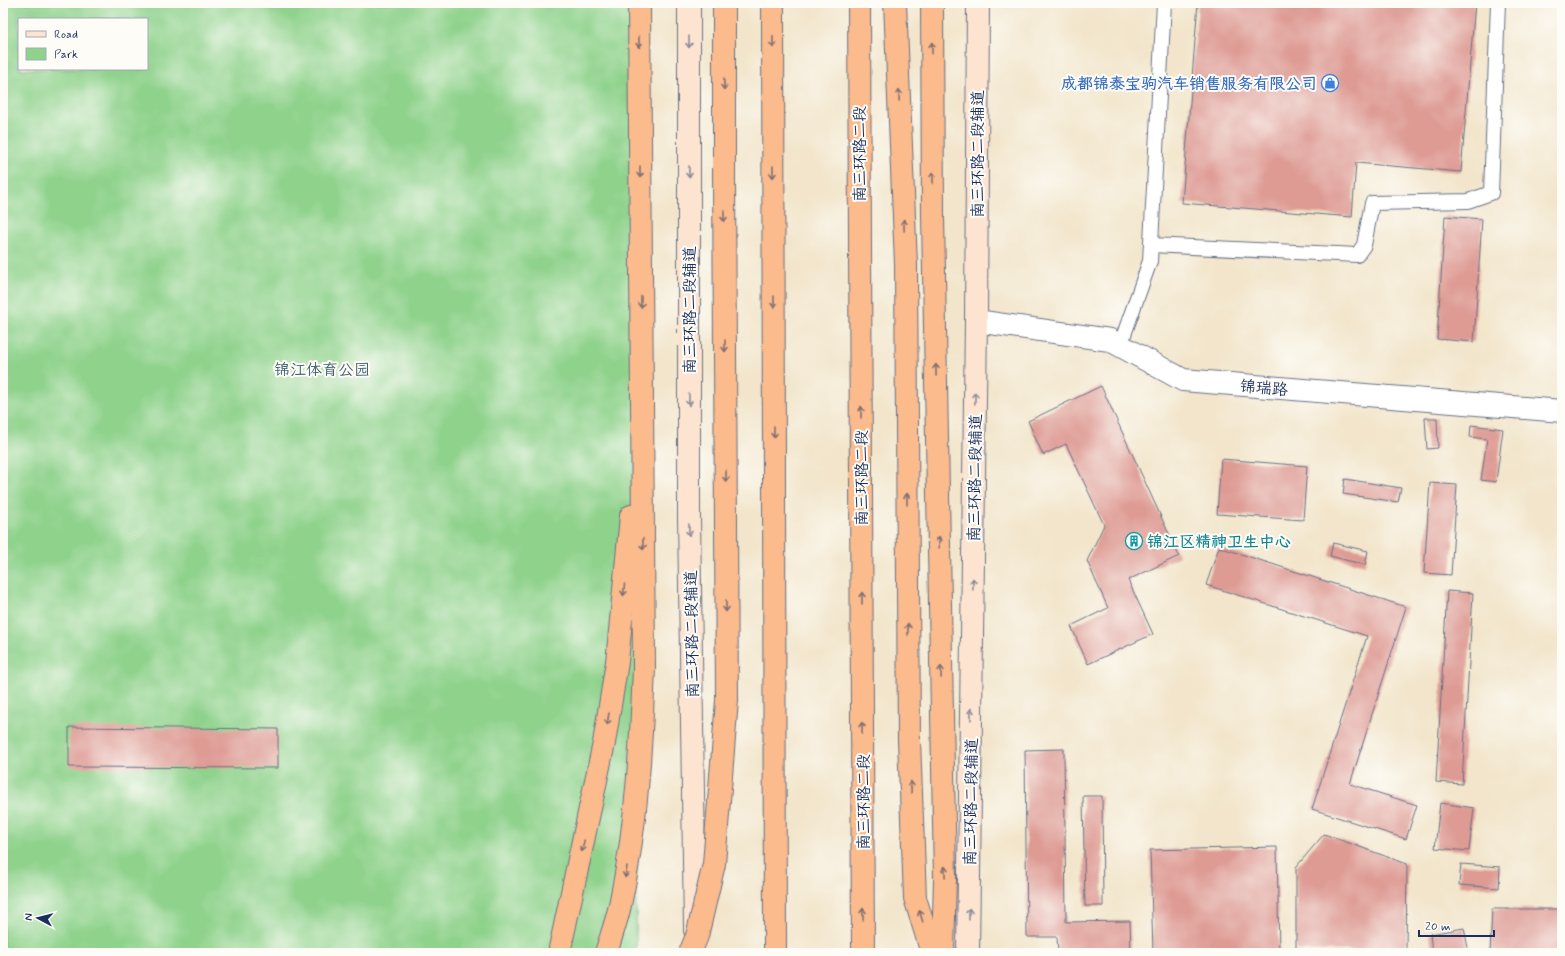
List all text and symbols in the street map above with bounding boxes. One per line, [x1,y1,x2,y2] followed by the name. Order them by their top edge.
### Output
[18,18,148,70] legend
[54,27,78,43] text: Road
[635,35,643,48] one-way arrow
[685,35,693,48] one-way arrow
[769,35,777,48] one-way arrow
[929,42,936,55] one-way arrow
[54,47,78,63] text: Park
[1320,73,1340,93] shop icon: 成都锦泰宝驹汽车销售服务有限公司
[1061,74,1317,95] place label: 成都锦泰宝驹汽车销售服务有限公司
[720,77,728,90] one-way arrow
[895,89,903,102] one-way arrow
[968,90,989,218] street label: 南三环路二段辅道
[850,106,871,202] street label: 南三环路二段
[636,165,644,178] one-way arrow
[685,165,693,178] one-way arrow
[769,165,777,178] one-way arrow
[929,172,937,185] one-way arrow
[721,209,728,222] one-way arrow
[900,219,908,232] one-way arrow
[680,246,701,374] street label: 南三环路二段辅道
[637,295,645,308] one-way arrow
[770,295,778,308] one-way arrow
[721,339,729,352] one-way arrow
[274,360,370,381] park label: 锦江体育公园
[932,364,940,377] one-way arrow
[1239,376,1289,401] street label: 锦瑞路
[971,392,979,405] one-way arrow
[685,393,693,406] one-way arrow
[857,406,865,419] one-way arrow
[964,414,987,542] street label: 南三环路二段辅道
[770,425,778,438] one-way arrow
[852,430,873,526] street label: 南三环路二段
[722,469,730,482] one-way arrow
[903,493,911,506] one-way arrow
[685,523,693,536] one-way arrow
[1124,531,1144,551] building icon: 锦江区精神卫生中心
[1147,532,1291,553] place label: 锦江区精神卫生中心
[935,536,943,549] one-way arrow
[639,537,647,550] one-way arrow
[681,570,704,698] street label: 南三环路二段辅道
[969,578,977,591] one-way arrow
[620,583,628,596] one-way arrow
[858,592,866,605] one-way arrow
[722,599,730,612] one-way arrow
[904,623,912,636] one-way arrow
[938,666,945,679] one-way arrow
[967,708,975,721] one-way arrow
[604,712,612,725] one-way arrow
[858,722,866,735] one-way arrow
[960,738,983,866] street label: 南三环路二段辅道
[854,754,875,850] street label: 南三环路二段
[907,781,915,794] one-way arrow
[578,840,586,853] one-way arrow
[622,865,630,878] one-way arrow
[941,866,949,879] one-way arrow
[18,898,58,938] north arrow
[859,908,867,921] one-way arrow
[965,908,973,921] one-way arrow
[917,909,924,922] one-way arrow
[22,912,36,921] text: N
[1419,912,1494,938] scale bar
[1425,919,1451,935] text: 20 m

